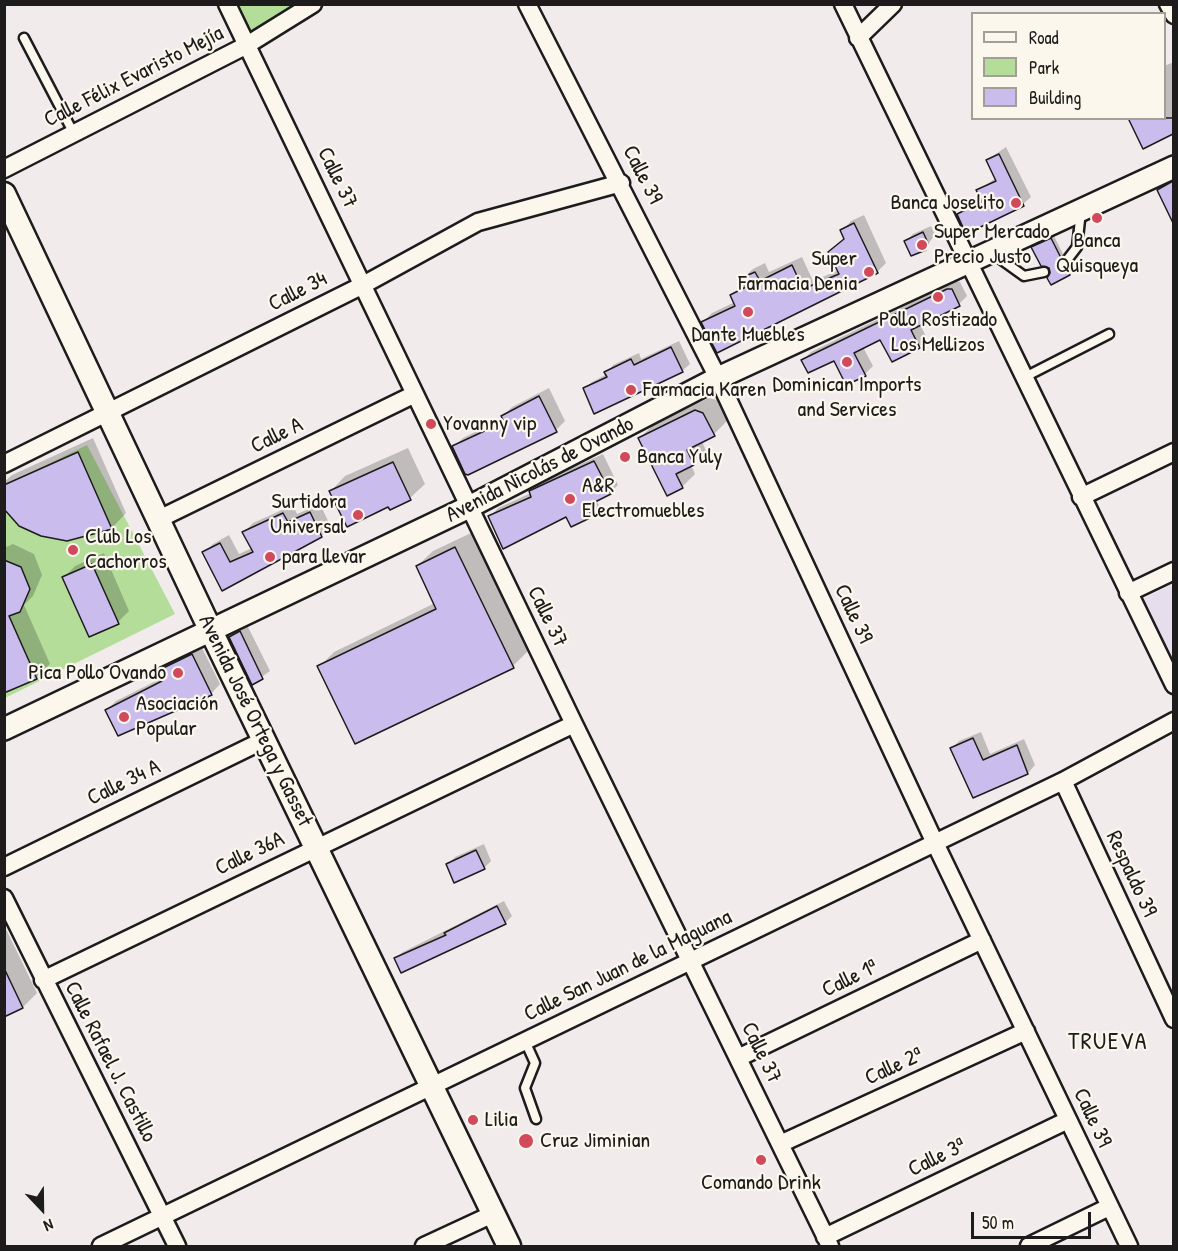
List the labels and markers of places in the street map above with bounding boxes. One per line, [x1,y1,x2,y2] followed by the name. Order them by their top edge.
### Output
[891,190,1004,216] place label: Banca Joselito
[1009,196,1023,210] marker: Banca Joselito
[1090,211,1104,225] marker: Banca Quisqueya
[934,219,1050,270] place label: Super Mercado Precio Justo
[1056,228,1138,280] place label: Banca Quisqueya
[915,238,929,252] marker: Super Mercado Precio Justo
[738,246,857,298] place label: Super Farmacia Denia
[862,265,876,279] marker: Super Farmacia Denia
[931,290,945,304] marker: Pollo Rostizado Los Mellizos
[741,305,755,319] marker: Dante Muebles
[879,307,997,358] place label: Pollo Rostizado Los Mellizos
[691,322,805,348] place label: Dante Muebles
[840,355,854,369] marker: Dominican Imports and Services
[772,372,922,424] place label: Dominican Imports and Services
[643,377,766,403] place label: Farmacia Karen
[624,383,638,397] marker: Farmacia Karen
[443,411,536,437] place label: Yovanny vip
[424,417,438,431] marker: Yovanny vip
[637,444,723,470] place label: Banca Yuly
[618,450,632,464] marker: Banca Yuly
[582,473,704,524] place label: A&R Electromuebles
[270,489,346,540] place label: Surtidora Universal
[563,492,577,506] marker: A&R Electromuebles
[351,508,365,522] marker: Surtidora Universal
[85,524,167,576] place label: Club Los Cachorros
[66,543,80,557] marker: Club Los Cachorros
[282,544,366,570] place label: para llevar
[263,550,277,564] marker: para llevar
[28,660,166,686] place label: Pica Pollo Ovando
[171,666,185,680] marker: Pica Pollo Ovando
[136,691,218,742] place label: Asociación Popular
[117,710,131,724] marker: Asociación Popular
[485,1107,518,1133] place label: Lilia
[466,1113,480,1127] marker: Lilia
[540,1128,650,1154] place label: Cruz Jiminian
[517,1132,535,1150] marker: Cruz Jiminian
[754,1153,768,1167] marker: Comando Drink
[701,1170,821,1196] place label: Comando Drink

